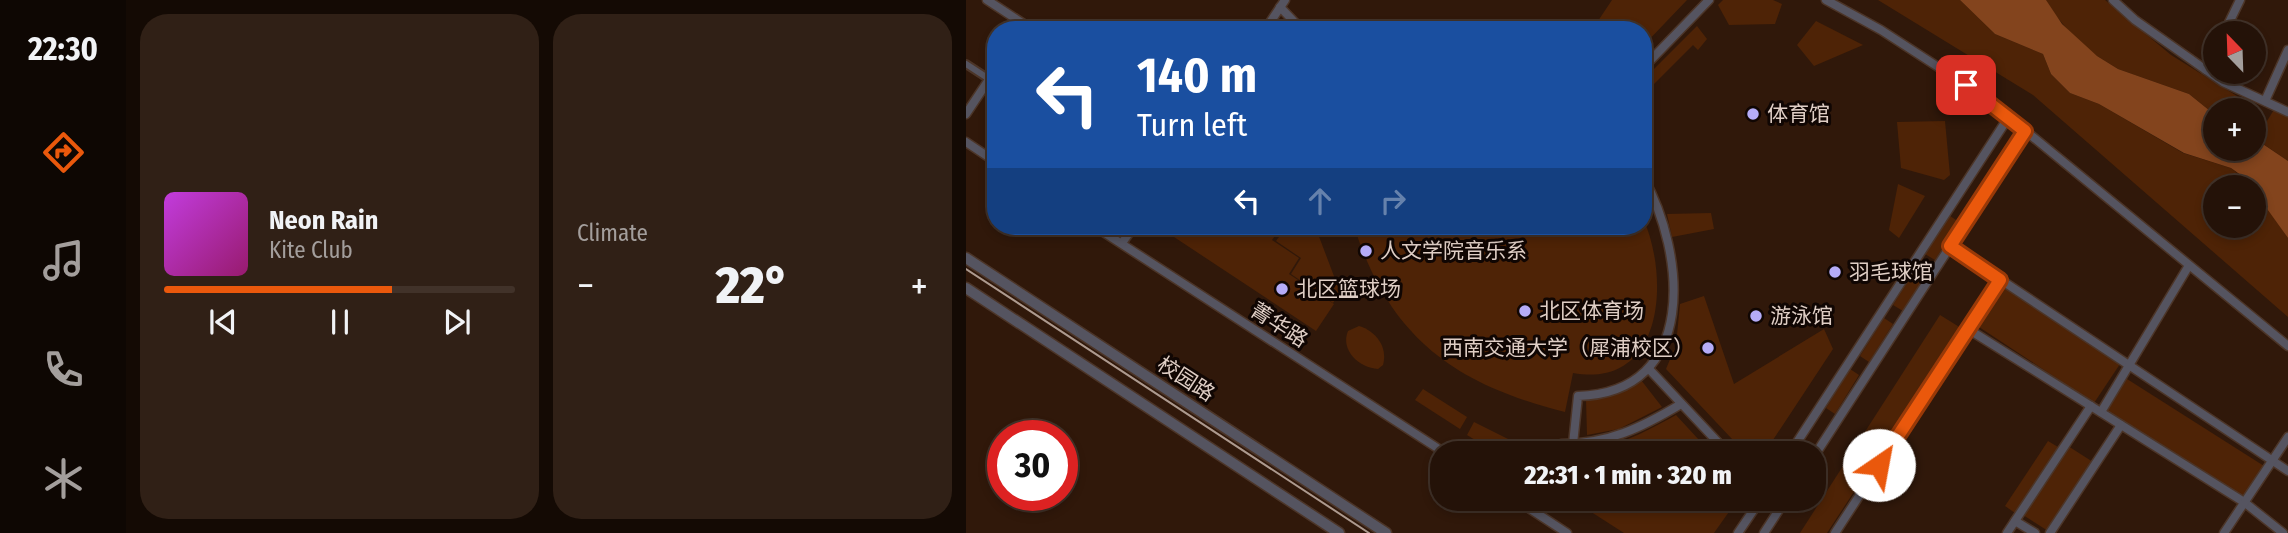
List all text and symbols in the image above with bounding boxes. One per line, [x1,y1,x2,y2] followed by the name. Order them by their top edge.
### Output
[2203,21,2266,84] north arrow
[2203,21,2266,238] map controls
[28,30,98,68] text: 22:30
[1137,46,1257,105] text: 140 m
[1022,49,1113,140] icon: left
[1936,55,1996,115] pin
[1947,66,1985,104] icon: arrive
[2203,98,2266,161] button: +
[1767,101,1830,127] place label: 体育馆
[1137,106,1247,144] text: Turn left
[1745,106,1761,122] marker: 体育馆
[39,128,88,177] icon: directions
[2203,175,2266,238] button: −
[1228,182,1266,220] icon: left
[1301,182,1339,220] icon: ahead
[1374,182,1412,220] icon: right
[269,205,378,236] text: Neon Rain
[577,219,648,247] text: Climate
[39,236,88,285] icon: music
[269,236,353,264] text: Kite Club
[1380,238,1527,264] place label: 人文学院音乐系
[1358,243,1374,259] marker: 人文学院音乐系
[716,254,789,317] text: 22°
[1849,259,1933,285] place label: 羽毛球馆
[577,263,594,309] text: −
[911,263,928,309] text: +
[1827,264,1843,280] marker: 羽毛球馆
[1296,276,1401,302] place label: 北区篮球场
[1274,281,1290,297] marker: 北区篮球场
[1246,297,1312,353] street label: 菁华路
[1539,298,1644,324] place label: 北区体育场
[204,303,242,341] icon: previous
[321,303,359,341] icon: pause
[438,303,476,341] icon: next
[1517,303,1533,319] marker: 北区体育场
[1770,303,1833,329] place label: 游泳馆
[1748,308,1764,324] marker: 游泳馆
[1442,335,1694,361] place label: 西南交通大学（犀浦校区）
[1700,340,1716,356] marker: 西南交通大学（犀浦校区）
[39,345,88,394] icon: phone
[1153,351,1219,407] street label: 校园路
[987,420,1078,511] speed limit sign: 30
[1842,428,1916,502] position arrow
[39,454,88,503] icon: climate
[1524,460,1732,491] text: 22:31 · 1 min · 320 m

